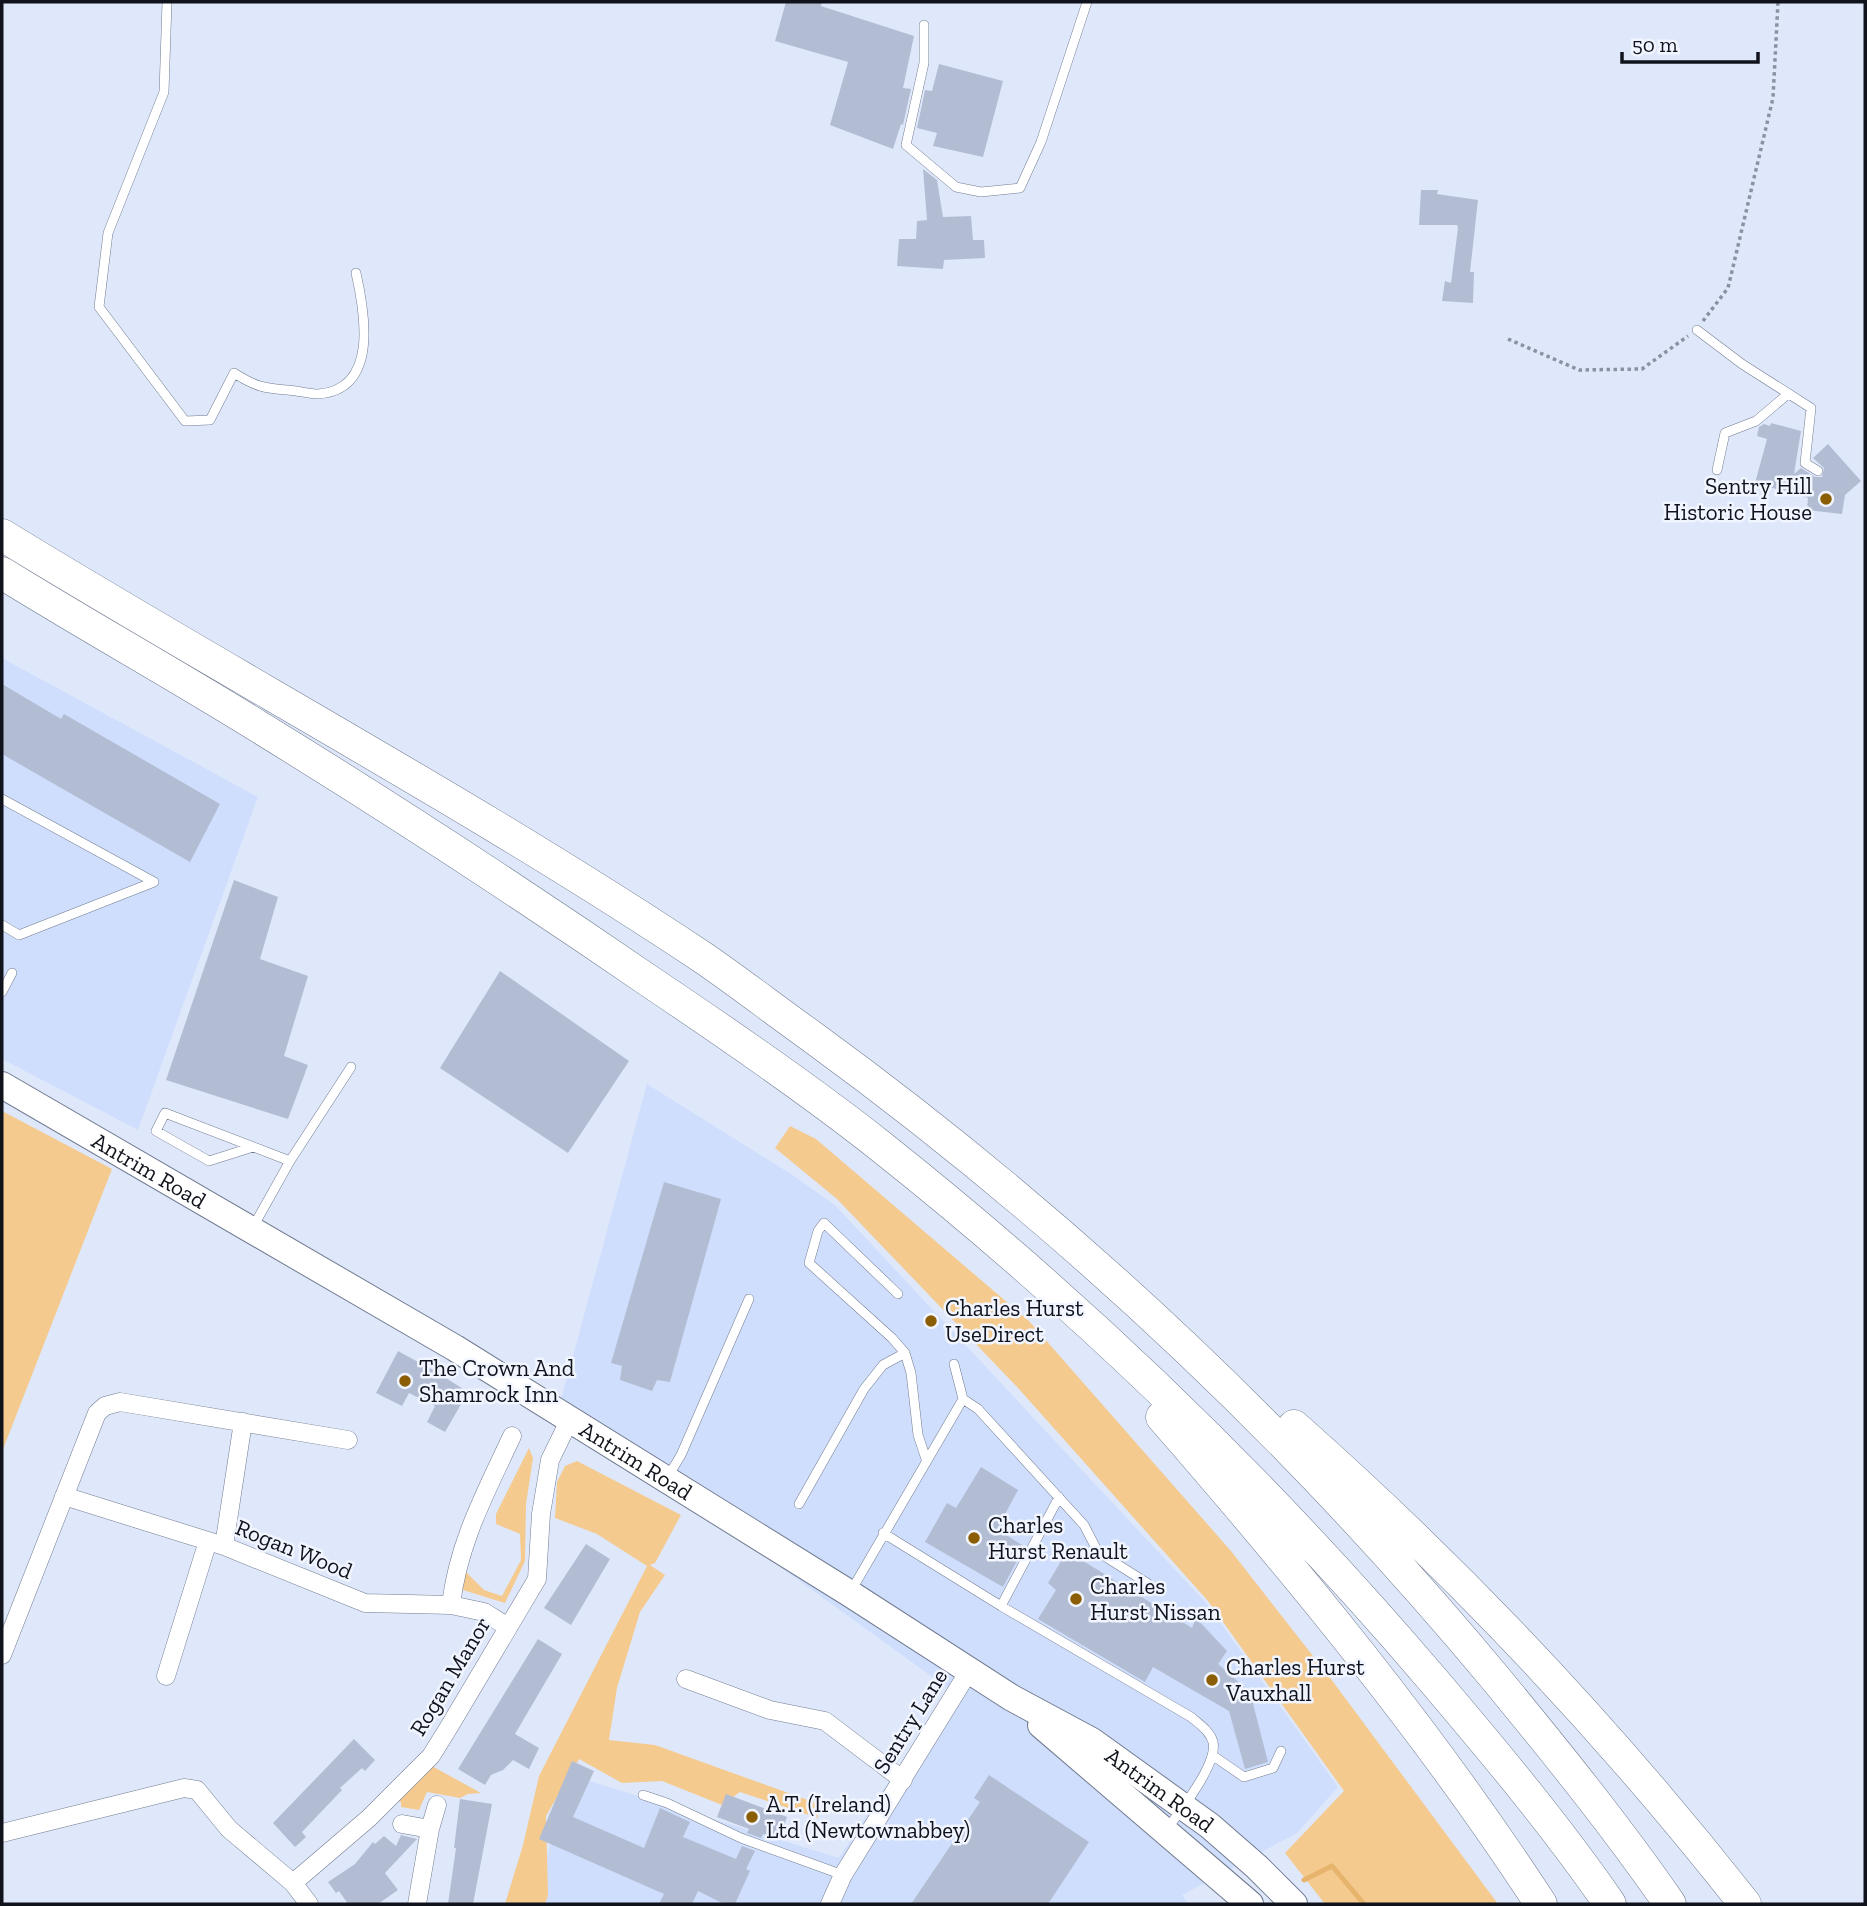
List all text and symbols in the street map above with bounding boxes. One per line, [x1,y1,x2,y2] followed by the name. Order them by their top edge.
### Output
[1622,21,1758,65] scale bar
[1632,32,1678,57] text: 50 m
[1663,472,1812,526] place label: Sentry Hill Historic House
[1818,491,1834,507] marker: Sentry Hill Historic House
[87,1126,211,1215] street label: Antrim Road
[945,1294,1084,1348] place label: Charles Hurst UseDirect
[923,1313,939,1329] marker: Charles Hurst UseDirect
[419,1354,575,1408] place label: The Crown And Shamrock Inn
[397,1373,413,1389] marker: The Crown And Shamrock Inn
[575,1415,698,1506] street label: Antrim Road
[988,1511,1128,1565] place label: Charles Hurst Renault
[231,1513,357,1585] street label: Rogan Wood
[966,1530,982,1546] marker: Charles Hurst Renault
[1090,1572,1221,1626] place label: Charles Hurst Nissan
[1068,1591,1084,1607] marker: Charles Hurst Nissan
[404,1612,496,1740] street label: Rogan Manor
[1225,1653,1365,1707] place label: Charles Hurst Vauxhall
[867,1663,953,1779] street label: Sentry Lane
[1204,1672,1220,1688] marker: Charles Hurst Vauxhall
[1100,1741,1220,1839] street label: Antrim Road
[766,1790,970,1844] place label: A.T. (Ireland) Ltd (Newtownabbey)
[744,1809,760,1825] marker: A.T. (Ireland) Ltd (Newtownabbey)

